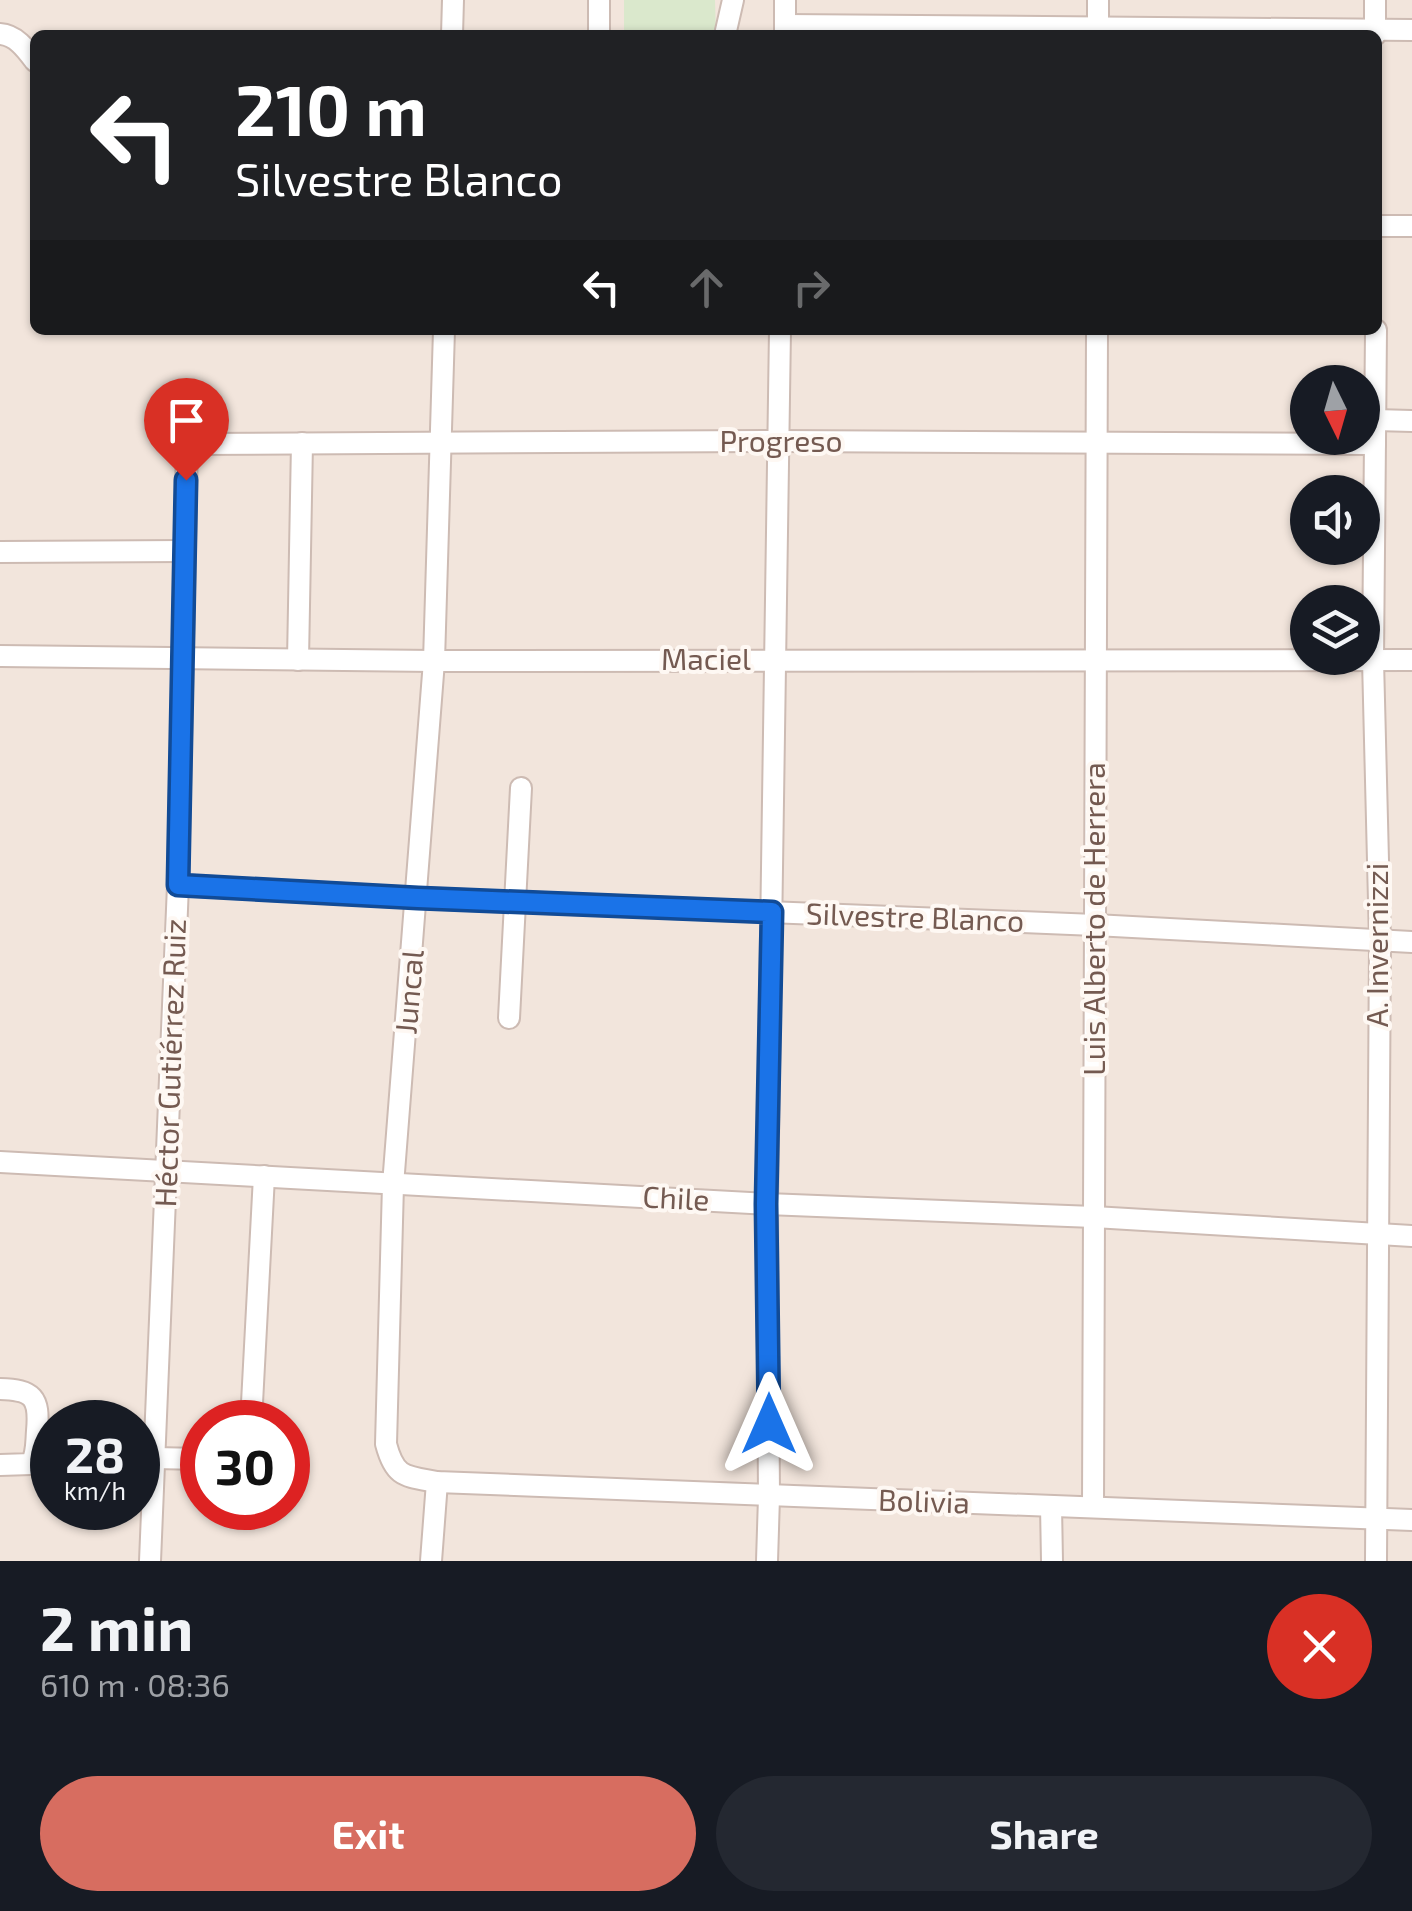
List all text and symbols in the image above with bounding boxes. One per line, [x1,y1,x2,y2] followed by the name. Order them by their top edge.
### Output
[235,66,427,150] text: 210 m
[70,70,200,200] icon: left
[235,151,563,205] text: Silvestre Blanco
[574,260,629,315] icon: left
[679,260,734,315] icon: ahead
[784,260,839,315] icon: right
[1290,365,1380,455] north arrow
[1290,365,1380,675] map controls
[144,378,229,481] pin
[159,393,214,448] icon: arrive
[719,422,843,458] street label: Progreso
[1290,475,1380,565] button: sound
[1290,585,1380,675] button: layers
[661,640,751,676] street label: Maciel
[1075,762,1111,1076] street label: Luis Alberto de Herrera
[1358,863,1394,1027] street label: A. Invernizzi
[805,894,1025,938] street label: Silvestre Blanco
[146,918,192,1208] street label: Héctor Gutiérrez Ruiz
[386,948,430,1036] street label: Juncal
[642,1177,711,1217] street label: Chile
[717,1372,821,1476] position arrow
[180,1400,310,1530] speed limit sign: 30
[65,1423,125,1483] text: 28
[64,1475,126,1505] text: km/h
[878,1480,971,1520] street label: Bolivia
[40,1591,193,1663] text: 2 min
[1267,1594,1372,1699] button: close
[40,1665,230,1703] text: 610 m · 08:36
[40,1776,696,1891] button: Exit
[716,1776,1372,1891] button: Share

